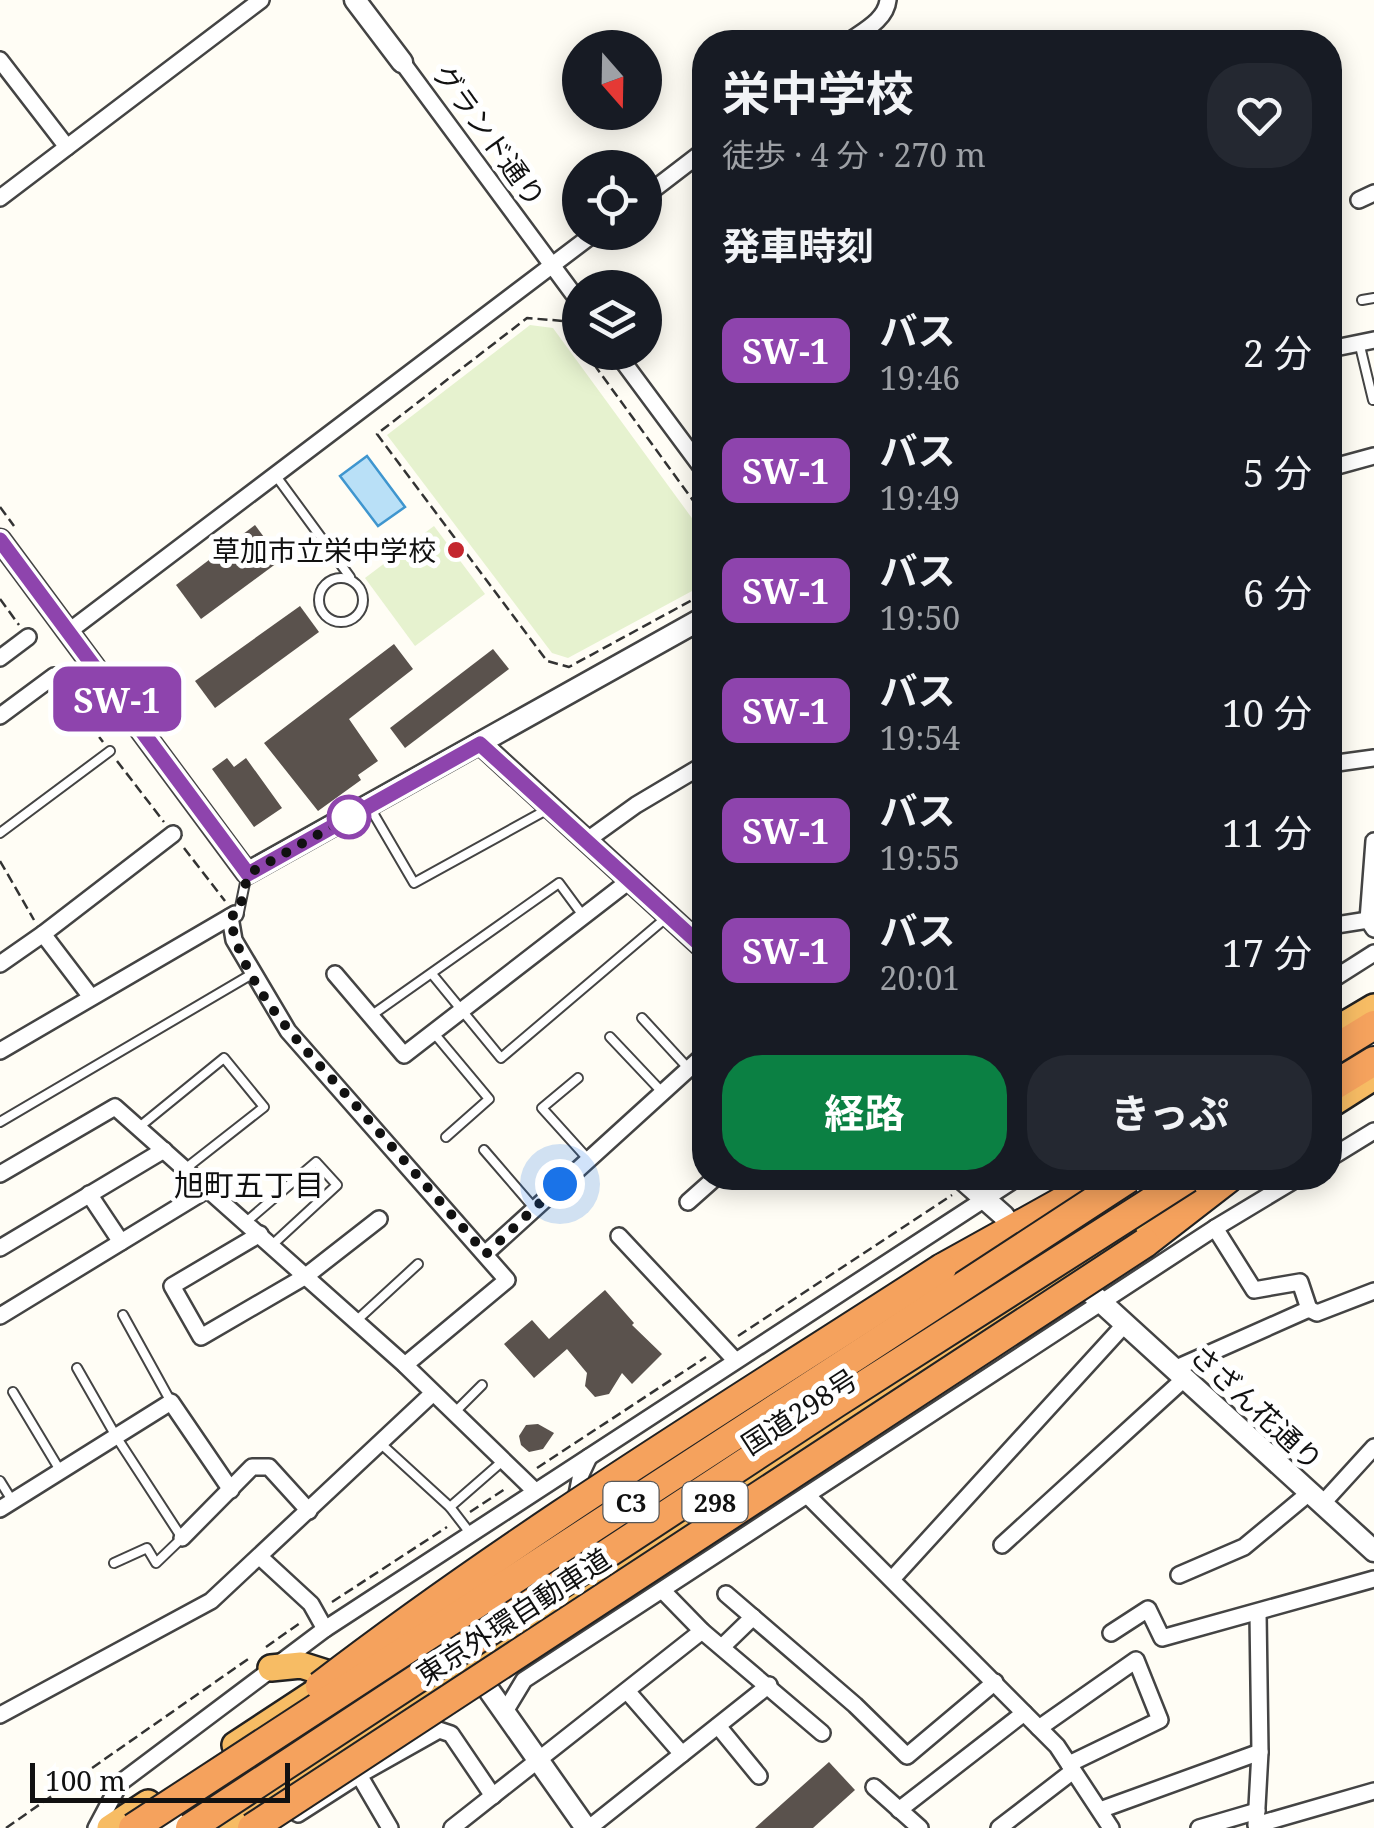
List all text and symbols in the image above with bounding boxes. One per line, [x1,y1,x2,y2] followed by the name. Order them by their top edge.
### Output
[562,30,662,130] north arrow
[562,30,662,370] map controls
[425,56,555,214] street label: グランド通り
[722,60,914,125] text: 栄中学校
[1207,63,1312,168] button: heart
[722,133,986,176] text: 徒歩 · 4 分 · 270 m
[562,150,662,250] button: locate
[722,219,874,271] text: 発車時刻
[562,270,662,370] button: layers
[880,304,956,356] text: バス
[1243,326,1312,378] text: 2 分
[742,327,830,374] text: SW-1
[880,356,960,399] text: 19:46
[880,424,956,476] text: バス
[1243,446,1312,498] text: 5 分
[742,447,830,494] text: SW-1
[880,476,960,519] text: 19:49
[212,531,436,569] place label: 草加市立栄中学校
[445,539,467,561] marker: 草加市立栄中学校
[880,544,956,596] text: バス
[1243,566,1312,618] text: 6 分
[742,567,830,614] text: SW-1
[880,596,960,639] text: 19:50
[880,664,956,716] text: バス
[47,666,187,732] line badge: SW-1
[73,676,161,723] text: SW-1
[1222,686,1312,738] text: 10 分
[742,687,830,734] text: SW-1
[880,716,960,759] text: 19:54
[880,784,956,836] text: バス
[328,796,370,838] unlabelled marker
[1222,806,1312,858] text: 11 分
[742,807,830,854] text: SW-1
[880,836,960,879] text: 19:55
[880,904,956,956] text: バス
[1222,926,1312,978] text: 17 分
[742,927,830,974] text: SW-1
[880,956,960,999] text: 20:01
[722,1055,1007,1170] button: 経路
[1027,1055,1312,1170] button: きっぷ
[535,1159,585,1209] your location
[174,1164,324,1205] district label: 旭町五丁目
[1183,1336,1331,1478] street label: さざん花通り
[734,1359,864,1463] street label: 国道298号
[604,1482,658,1522] road number: C3
[682,1482,748,1522] road number: 298
[409,1539,617,1693] street label: 東京外環自動車道
[30,1758,290,1802] scale bar
[45,1761,126,1799] text: 100 m

